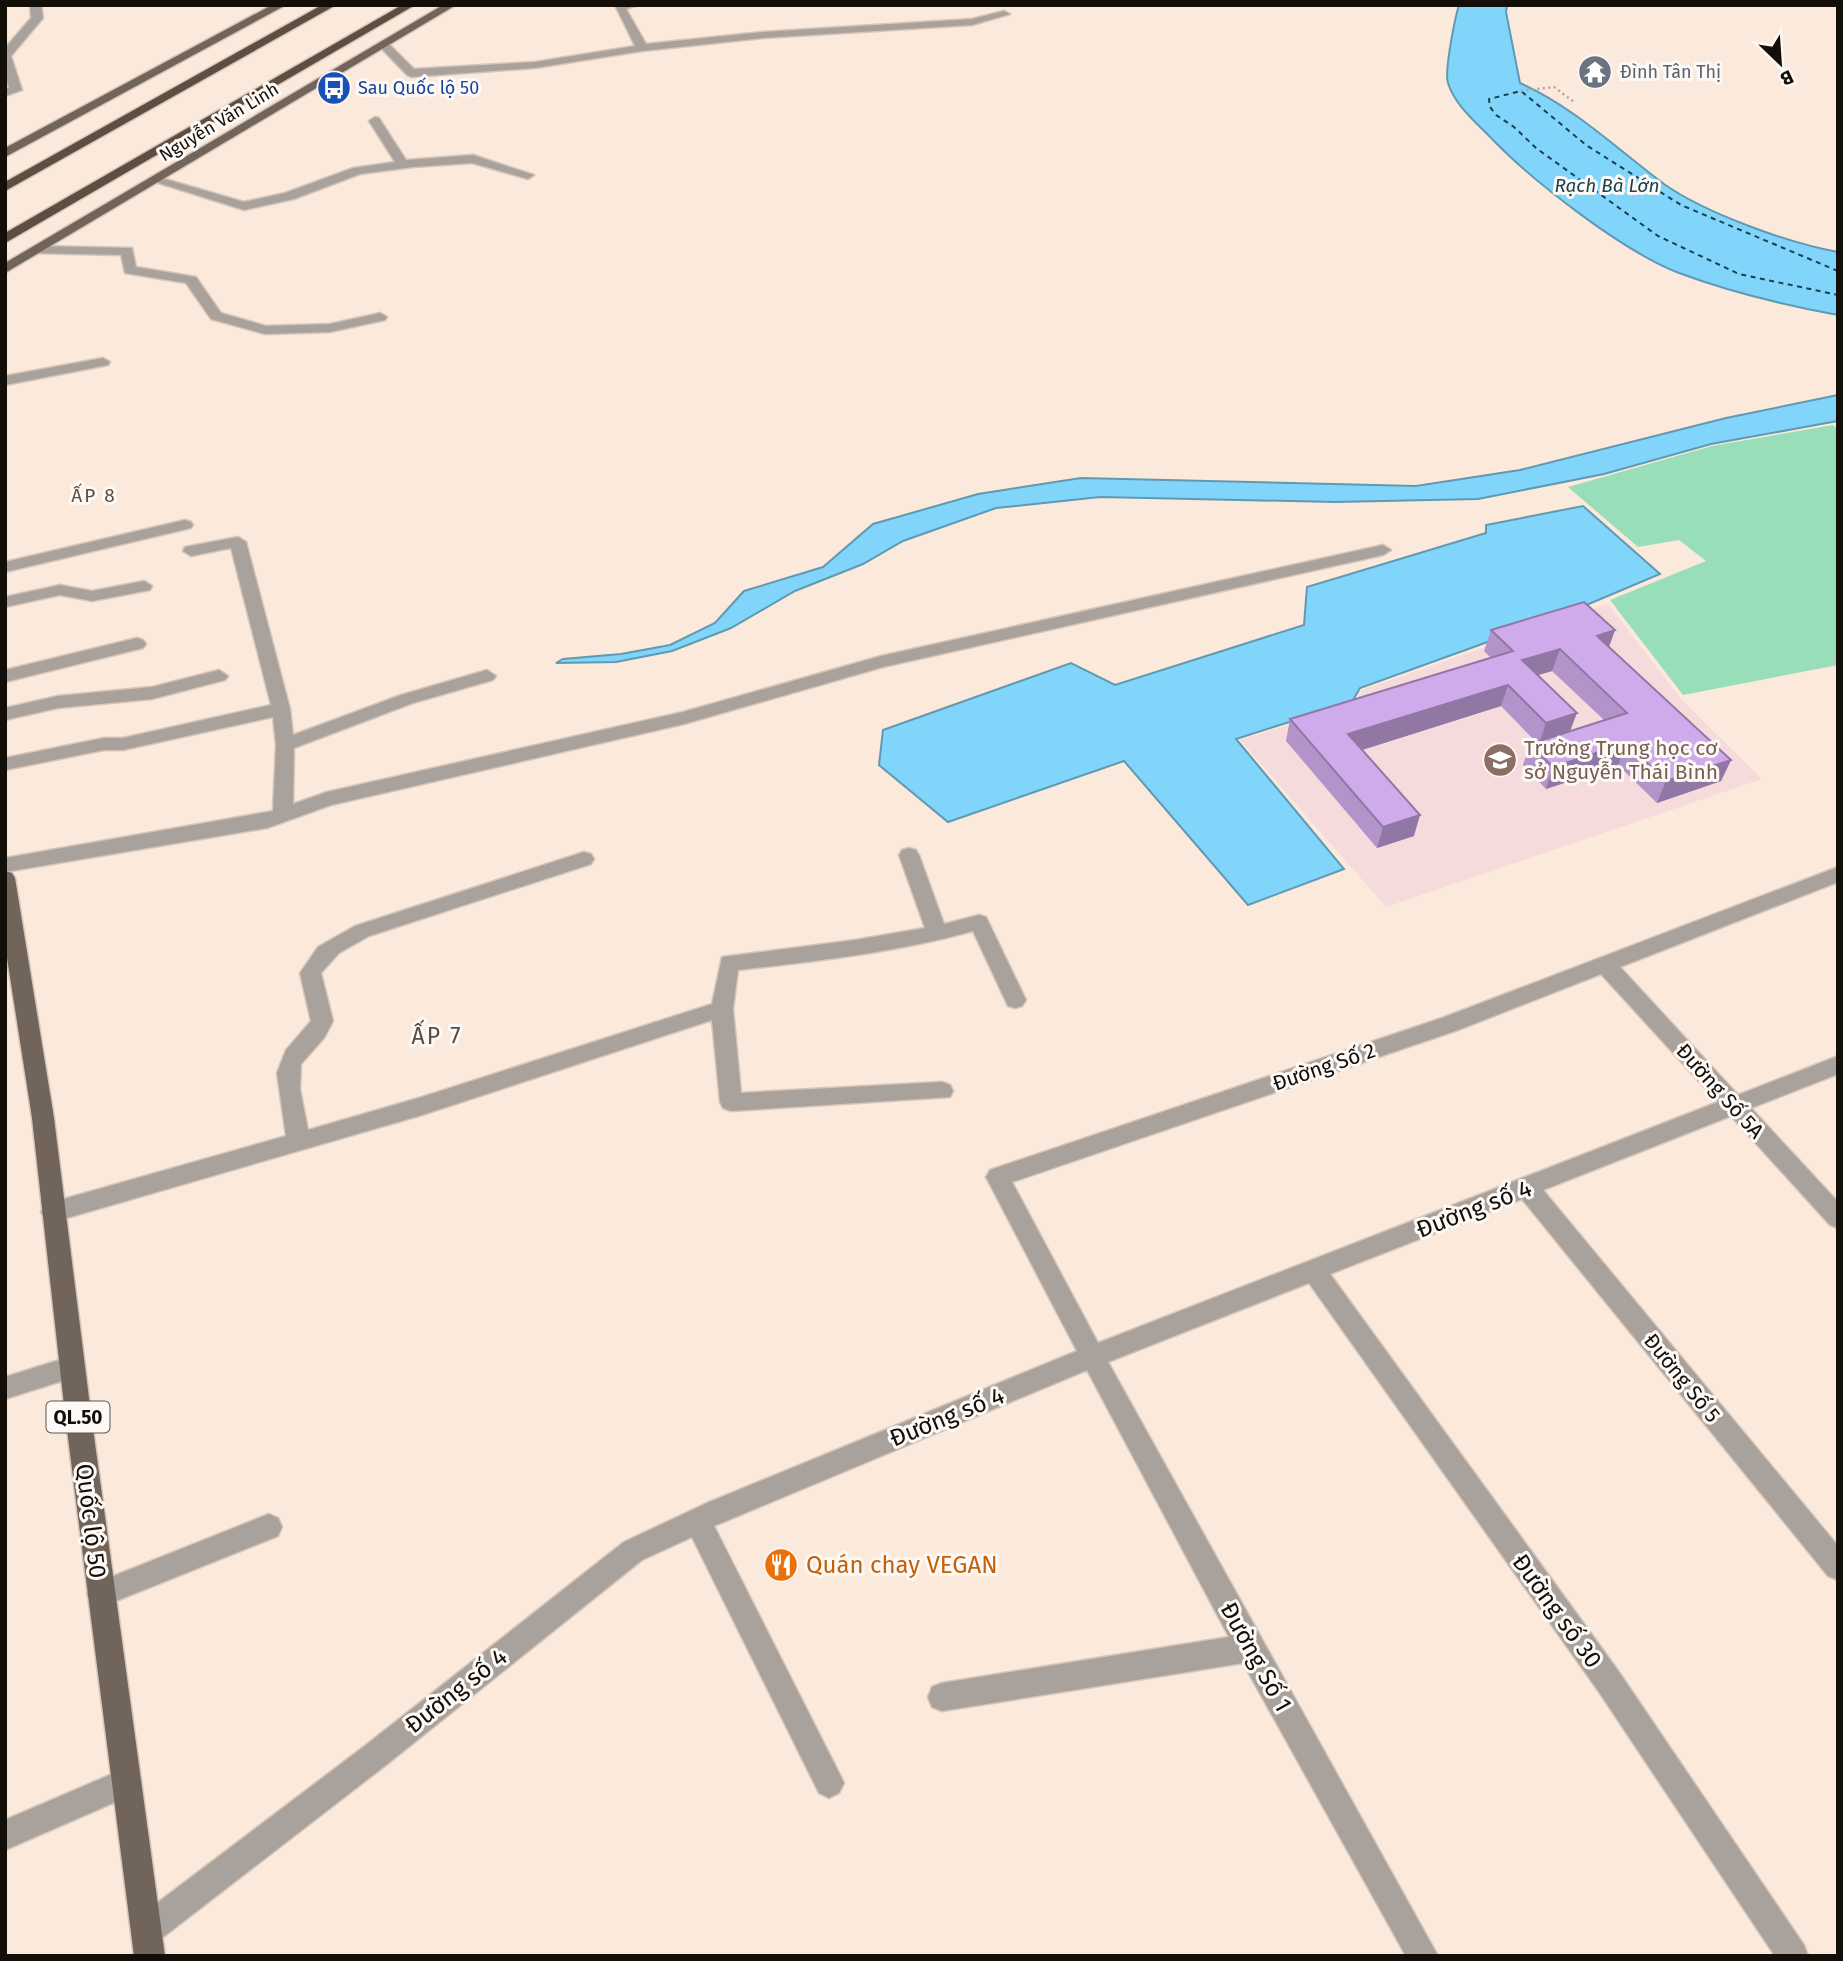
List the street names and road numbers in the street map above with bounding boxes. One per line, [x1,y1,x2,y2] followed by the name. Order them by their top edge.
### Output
[155,77,283,166] street label: Nguyễn Văn Linh
[1269,1037,1379,1097] street label: Đường Số 2
[1670,1038,1770,1144] street label: Đường Số 5A
[1412,1174,1536,1244] street label: Đường số 4
[1638,1328,1726,1428] street label: Đường Số 5
[886,1381,1009,1453] street label: Đường số 4
[46,1401,110,1432] road number: QL.50
[70,1462,112,1580] street label: Quốc lộ 50
[1506,1549,1608,1673] street label: Đường số 30
[1214,1597,1298,1717] street label: Đường Số 1
[400,1643,513,1739] street label: Đường số 4

